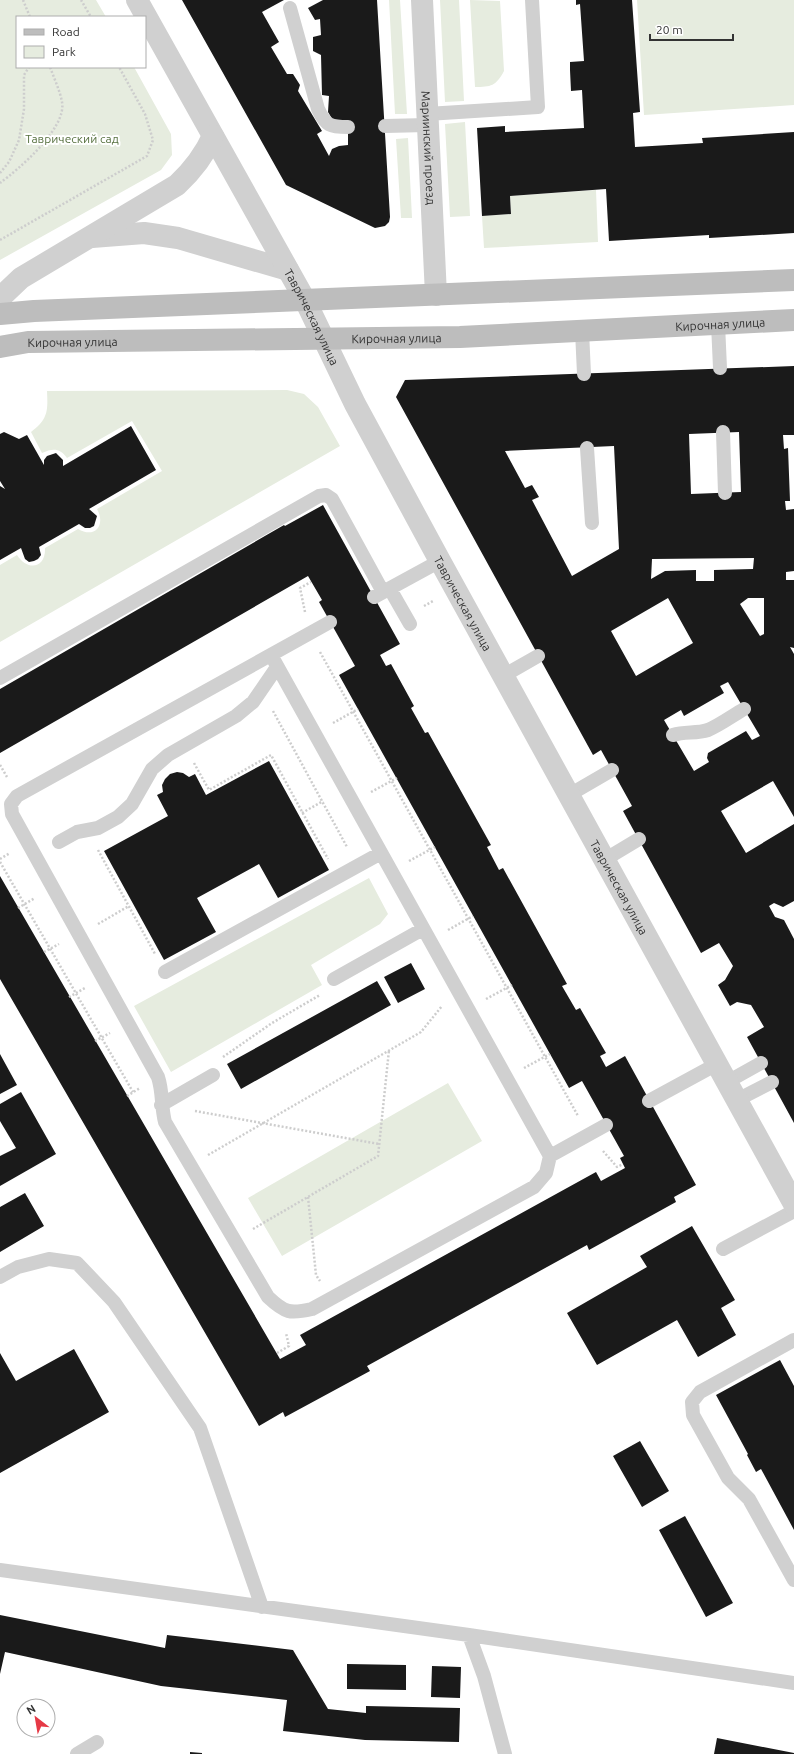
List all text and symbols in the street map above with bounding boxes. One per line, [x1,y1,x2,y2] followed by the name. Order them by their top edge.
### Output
[16,16,146,68] legend
[650,16,733,42] scale bar
[656,23,683,36] text: 20 m
[52,25,80,38] text: Road
[52,45,76,58] text: Park
[420,91,438,205] street label: Мариинский проезд
[25,132,119,145] park label: Таврический сад
[282,266,342,367] street label: Таврическая улица
[675,315,766,333] street label: Кирочная улица
[351,331,442,345] street label: Кирочная улица
[27,334,118,349] street label: Кирочная улица
[432,554,495,653] street label: Таврическая улица
[588,837,651,937] street label: Таврическая улица
[16,1698,56,1738] north arrow
[24,1702,37,1717] text: N

